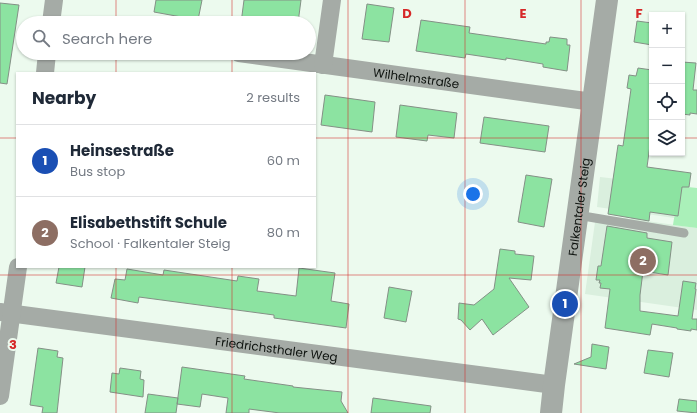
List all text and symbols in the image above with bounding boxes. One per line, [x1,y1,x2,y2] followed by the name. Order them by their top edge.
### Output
[402,4,412,23] text: D
[519,4,527,23] text: E
[635,4,643,23] text: F
[649,12,685,156] map controls
[649,12,685,48] button: +
[16,16,316,60] search box
[30,27,52,49] icon: search
[62,28,152,49] text: Search here
[649,48,685,84] button: −
[372,63,461,92] street label: Wilhelmstraße
[649,84,685,120] button: locate
[32,86,96,110] text: Nearby
[246,88,300,107] text: 2 results
[649,120,685,156] button: layers
[70,140,174,161] text: Heinsestraße
[43,151,47,170] text: 1
[267,151,300,170] text: 60 m
[563,157,594,257] street label: Falkentaler Steig
[70,162,125,181] text: Bus stop
[463,184,483,204] your location
[70,212,227,233] text: Elisabethstift Schule
[41,223,49,242] text: 2
[267,223,300,242] text: 80 m
[70,234,231,253] text: School · Falkentaler Steig
[630,246,656,276] pin: 2
[552,289,578,319] pin: 1
[214,332,339,365] street label: Friedrichsthaler Weg
[9,335,17,354] text: 3

